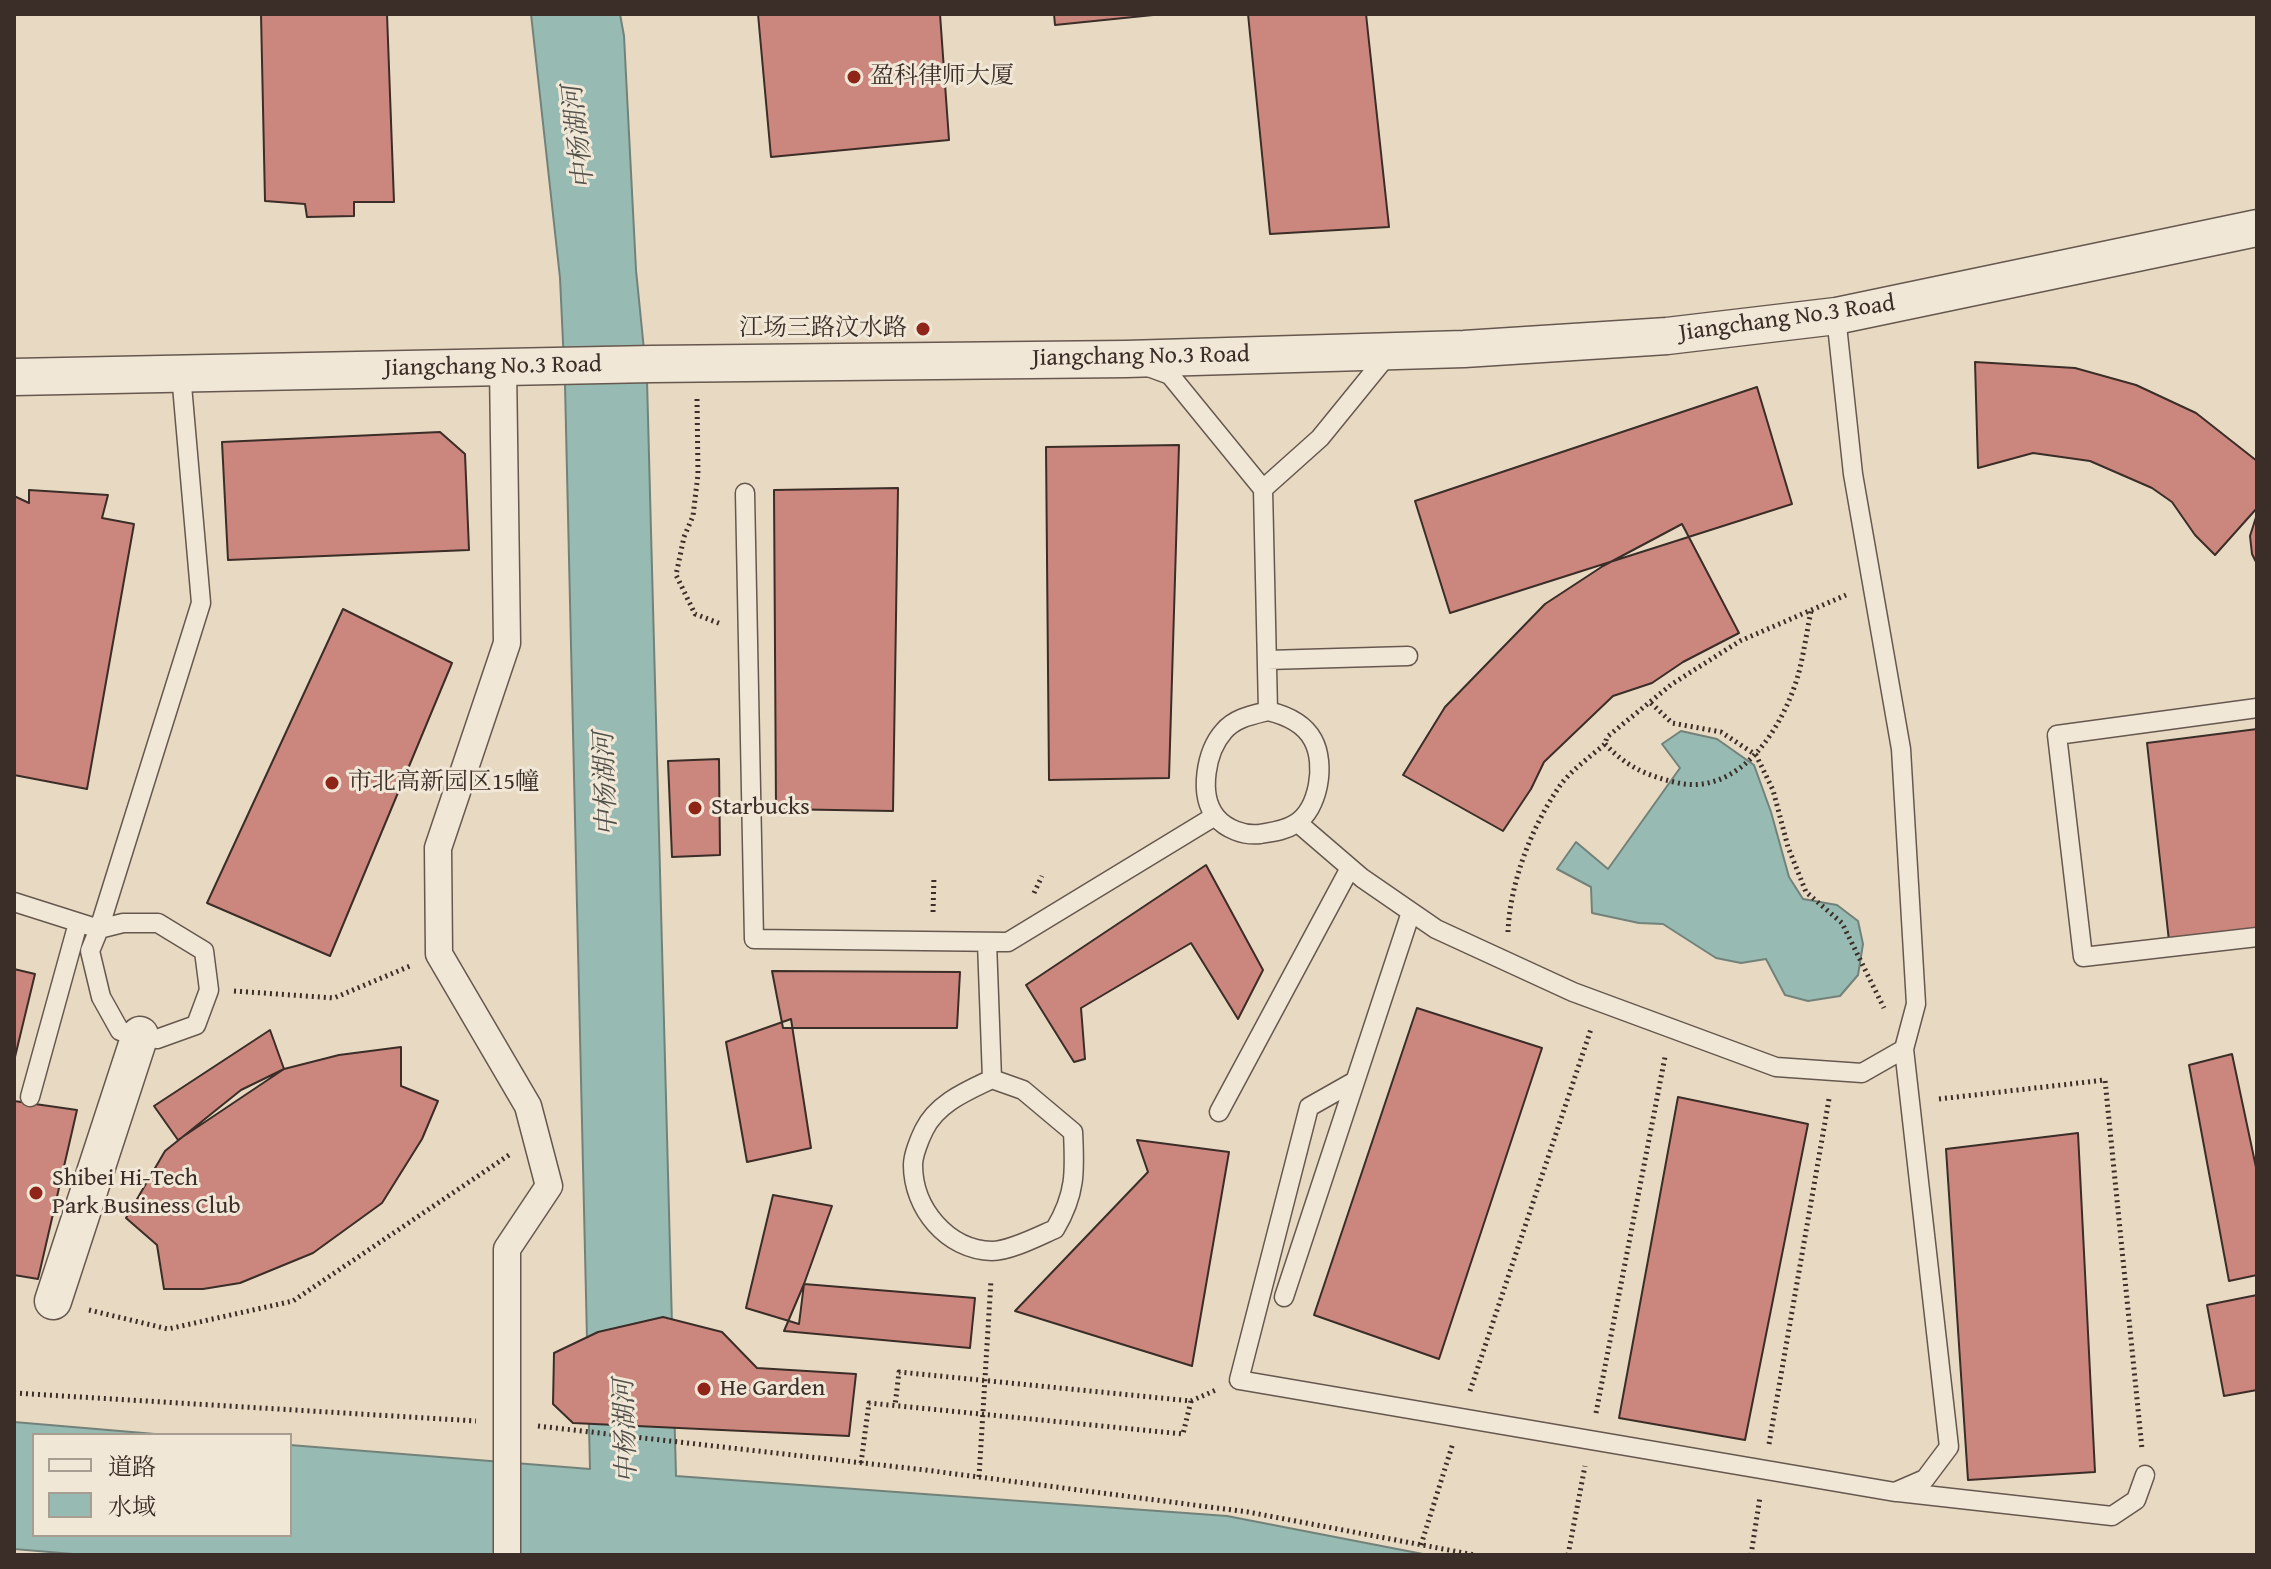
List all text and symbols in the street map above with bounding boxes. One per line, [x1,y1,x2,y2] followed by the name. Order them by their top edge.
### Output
[870,63,1014,91] place label: 盈科律师大厦
[845,68,863,86] marker: 盈科律师大厦
[558,83,602,191] water label: 中杨湖河
[1677,290,1897,348] street label: Jiangchang No.3 Road
[739,315,907,343] place label: 江场三路汶水路
[914,320,932,338] marker: 江场三路汶水路
[1032,341,1250,373] street label: Jiangchang No.3 Road
[384,351,602,383] street label: Jiangchang No.3 Road
[590,731,624,837] water label: 中杨湖河
[348,769,539,797] place label: 市北高新园区15幢
[323,774,341,792] marker: 市北高新园区15幢
[711,794,810,822] place label: Starbucks
[686,799,704,817] marker: Starbucks
[52,1165,241,1221] place label: Shibei Hi-Tech Park Business Club
[27,1184,45,1202] marker: Shibei Hi-Tech Park Business Club
[720,1375,825,1403] place label: He Garden
[610,1378,644,1484] water label: 中杨湖河
[695,1380,713,1398] marker: He Garden
[32,1433,292,1537] legend
[108,1449,156,1484] text: 道路
[108,1489,156,1524] text: 水域

